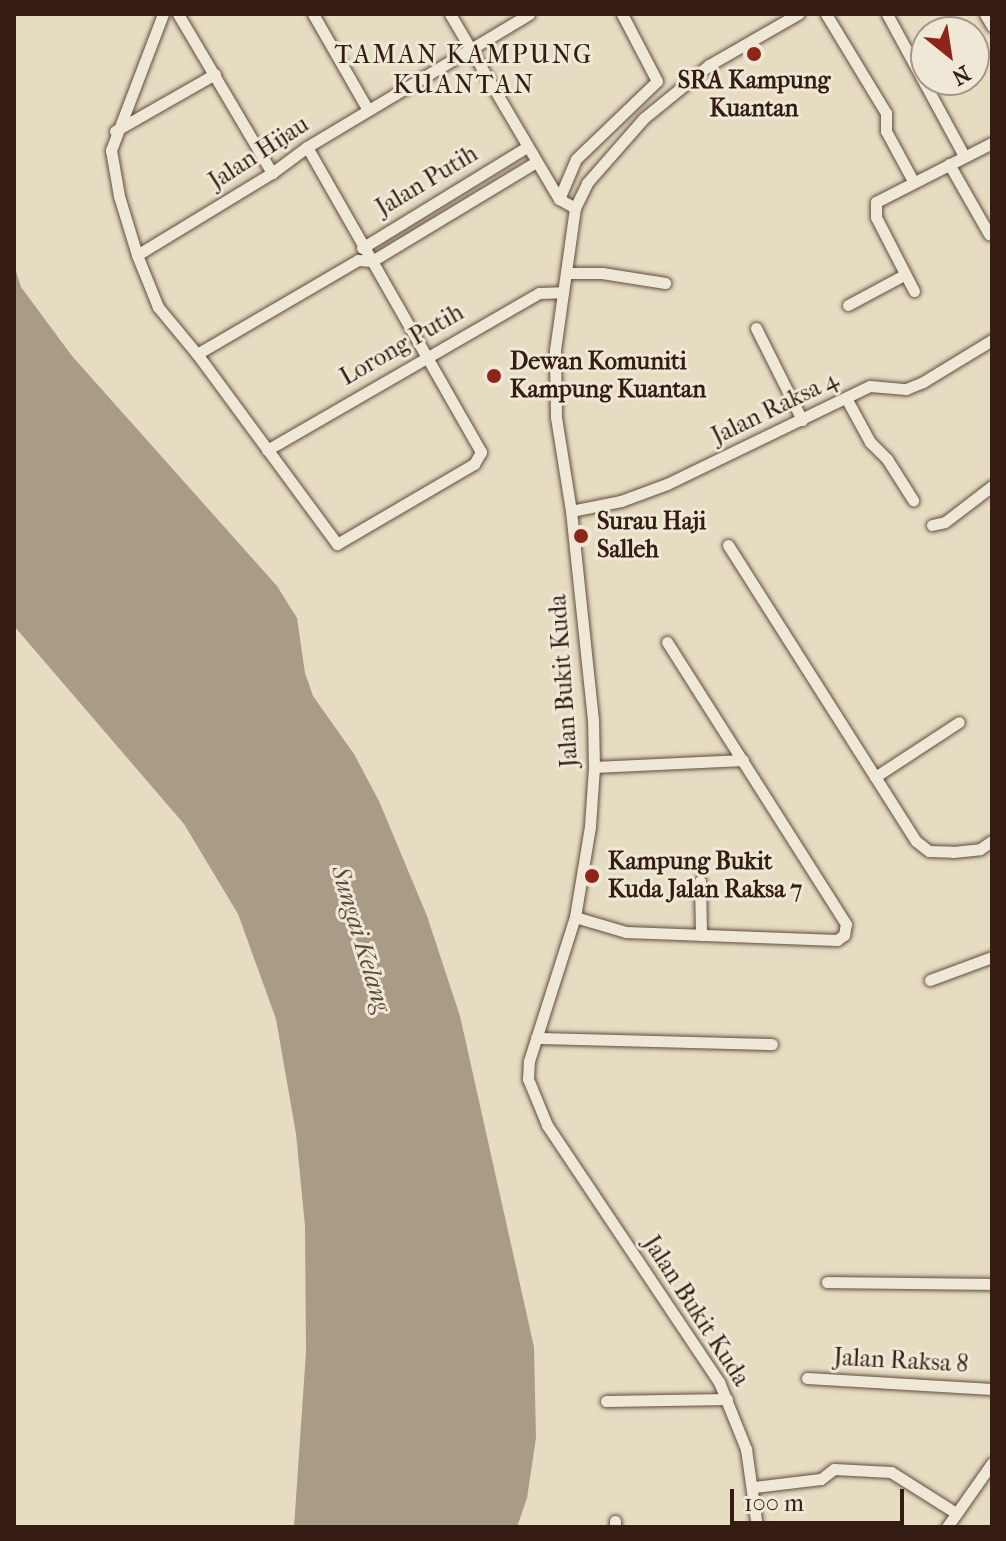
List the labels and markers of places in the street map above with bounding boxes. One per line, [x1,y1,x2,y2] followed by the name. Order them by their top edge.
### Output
[745,45,763,63] marker: SRA Kampung Kuantan
[678,67,830,123] place label: SRA Kampung Kuantan
[510,348,706,404] place label: Dewan Komuniti Kampung Kuantan
[485,367,503,385] marker: Dewan Komuniti Kampung Kuantan
[597,508,706,564] place label: Surau Haji Salleh
[572,527,590,545] marker: Surau Haji Salleh
[608,848,802,904] place label: Kampung Bukit Kuda Jalan Raksa 7
[583,867,601,885] marker: Kampung Bukit Kuda Jalan Raksa 7

